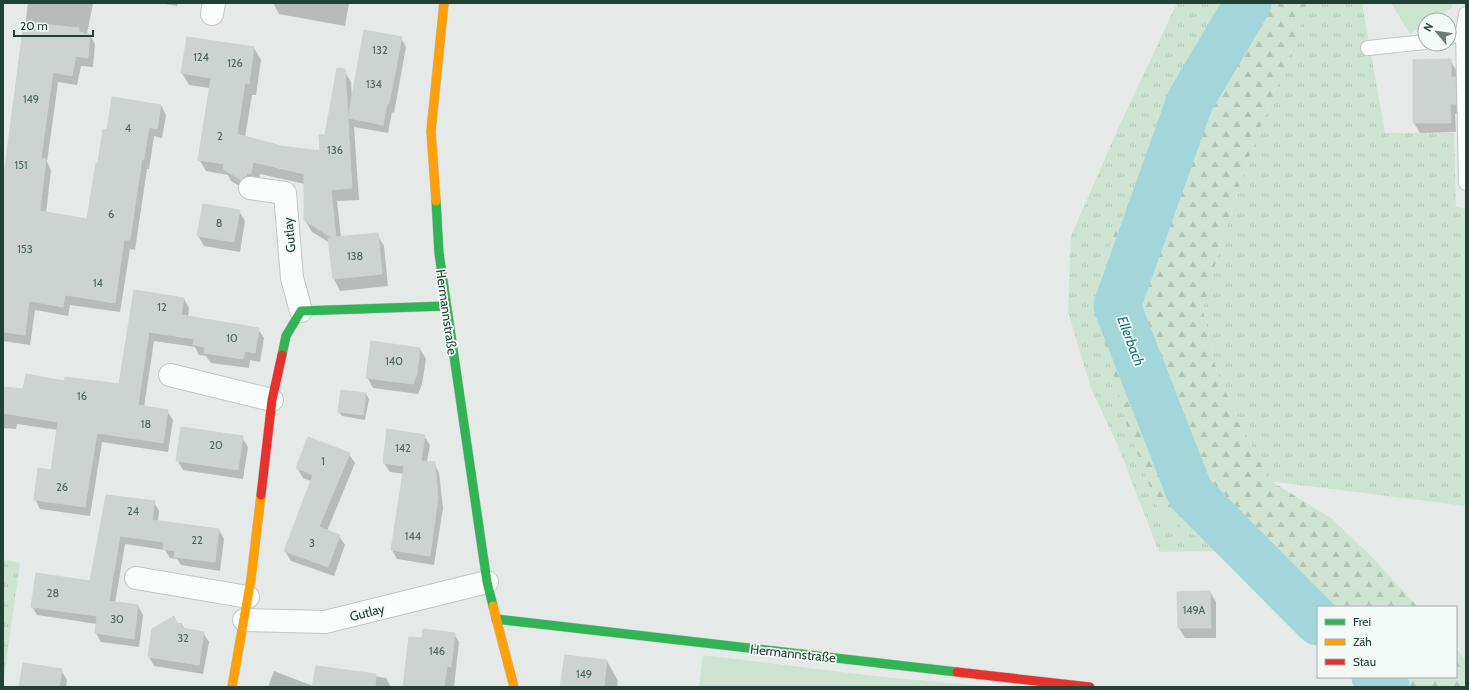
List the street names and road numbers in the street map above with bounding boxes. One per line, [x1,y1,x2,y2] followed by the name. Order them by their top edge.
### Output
[279,216,299,253] street label: Gutlay
[433,268,461,356] street label: Hermannstraße
[348,600,387,624] street label: Gutlay
[749,641,837,665] street label: Hermannstraße

